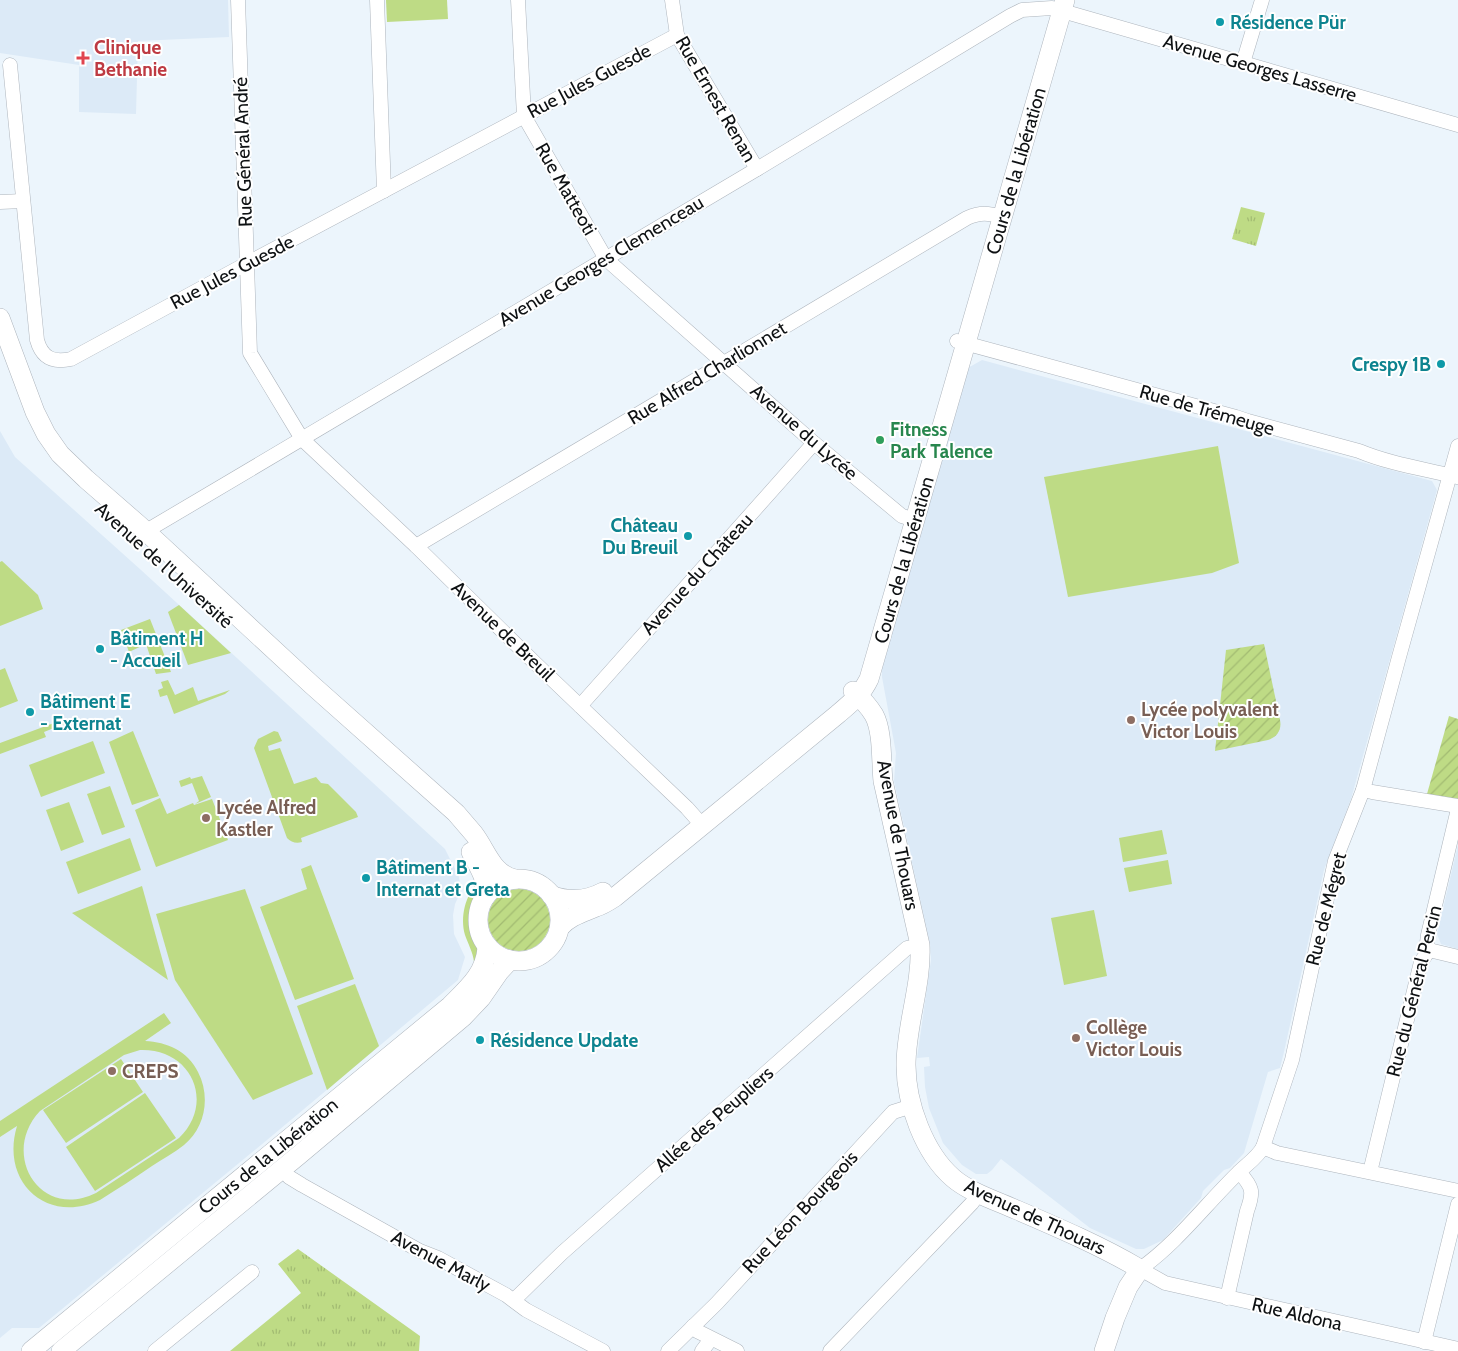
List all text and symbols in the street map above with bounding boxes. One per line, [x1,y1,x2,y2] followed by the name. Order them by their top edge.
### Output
[1230,11,1346,34] place label: Résidence Pür
[1214,16,1226,28] marker: Résidence Pür
[1161,29,1360,107] street label: Avenue Georges Lasserre
[671,32,761,166] street label: Rue Ernest Renan
[94,36,167,81] place label: Clinique Bethanie
[523,39,655,123] street label: Rue Jules Guesde
[76,51,90,65] marker: Clinique Bethanie
[229,76,257,227] street label: Rue Général André
[981,85,1051,257] street label: Cours de la Libération
[530,139,602,239] street label: Rue Matteoti
[494,191,708,331] street label: Avenue Georges Clemenceau
[166,230,298,314] street label: Rue Jules Guesde
[623,316,791,430] street label: Rue Alfred Charlionnet
[1351,353,1431,376] place label: Crespy 1B
[1435,358,1447,370] marker: Crespy 1B
[746,379,863,485] street label: Avenue du Lycée
[1137,380,1277,440] street label: Rue de Trémeuge
[890,418,993,463] place label: Fitness Park Talence
[874,434,886,446] marker: Fitness Park Talence
[869,474,939,646] street label: Cours de la Libération
[90,497,238,633] street label: Avenue de l'Université
[636,509,758,639] street label: Avenue du Château
[602,514,678,559] place label: Château Du Breuil
[682,530,694,542] marker: Château Du Breuil
[447,576,560,686] street label: Avenue de Breuil
[110,627,204,672] place label: Bâtiment H - Accueil
[94,643,106,655] marker: Bâtiment H - Accueil
[40,690,131,735] place label: Bâtiment E - Externat
[1141,698,1279,743] place label: Lycée polyvalent Victor Louis
[24,706,36,718] marker: Bâtiment E - Externat
[1125,714,1137,726] marker: Lycée polyvalent Victor Louis
[872,758,924,912] street label: Avenue de Thouars
[216,796,316,841] place label: Lycée Alfred Kastler
[200,812,212,824] marker: Lycée Alfred Kastler
[1301,849,1351,968] street label: Rue de Mégret
[376,856,510,901] place label: Bâtiment B - Internat et Greta
[360,872,372,884] marker: Bâtiment B - Internat et Greta
[1382,903,1446,1079] street label: Rue du Général Percin
[1086,1016,1182,1061] place label: Collège Victor Louis
[490,1029,639,1052] place label: Résidence Update
[1070,1032,1082,1044] marker: Collège Victor Louis
[474,1034,486,1046] marker: Résidence Update
[122,1060,179,1083] place label: CREPS
[650,1061,778,1177] street label: Allée des Peupliers
[106,1065,118,1077] marker: CREPS
[194,1093,342,1219] street label: Cours de la Libération
[737,1146,863,1278] street label: Rue Léon Bourgeois
[961,1174,1109,1260] street label: Avenue de Thouars
[388,1225,495,1297] street label: Avenue Marly
[1250,1292,1344,1336] street label: Rue Aldona

